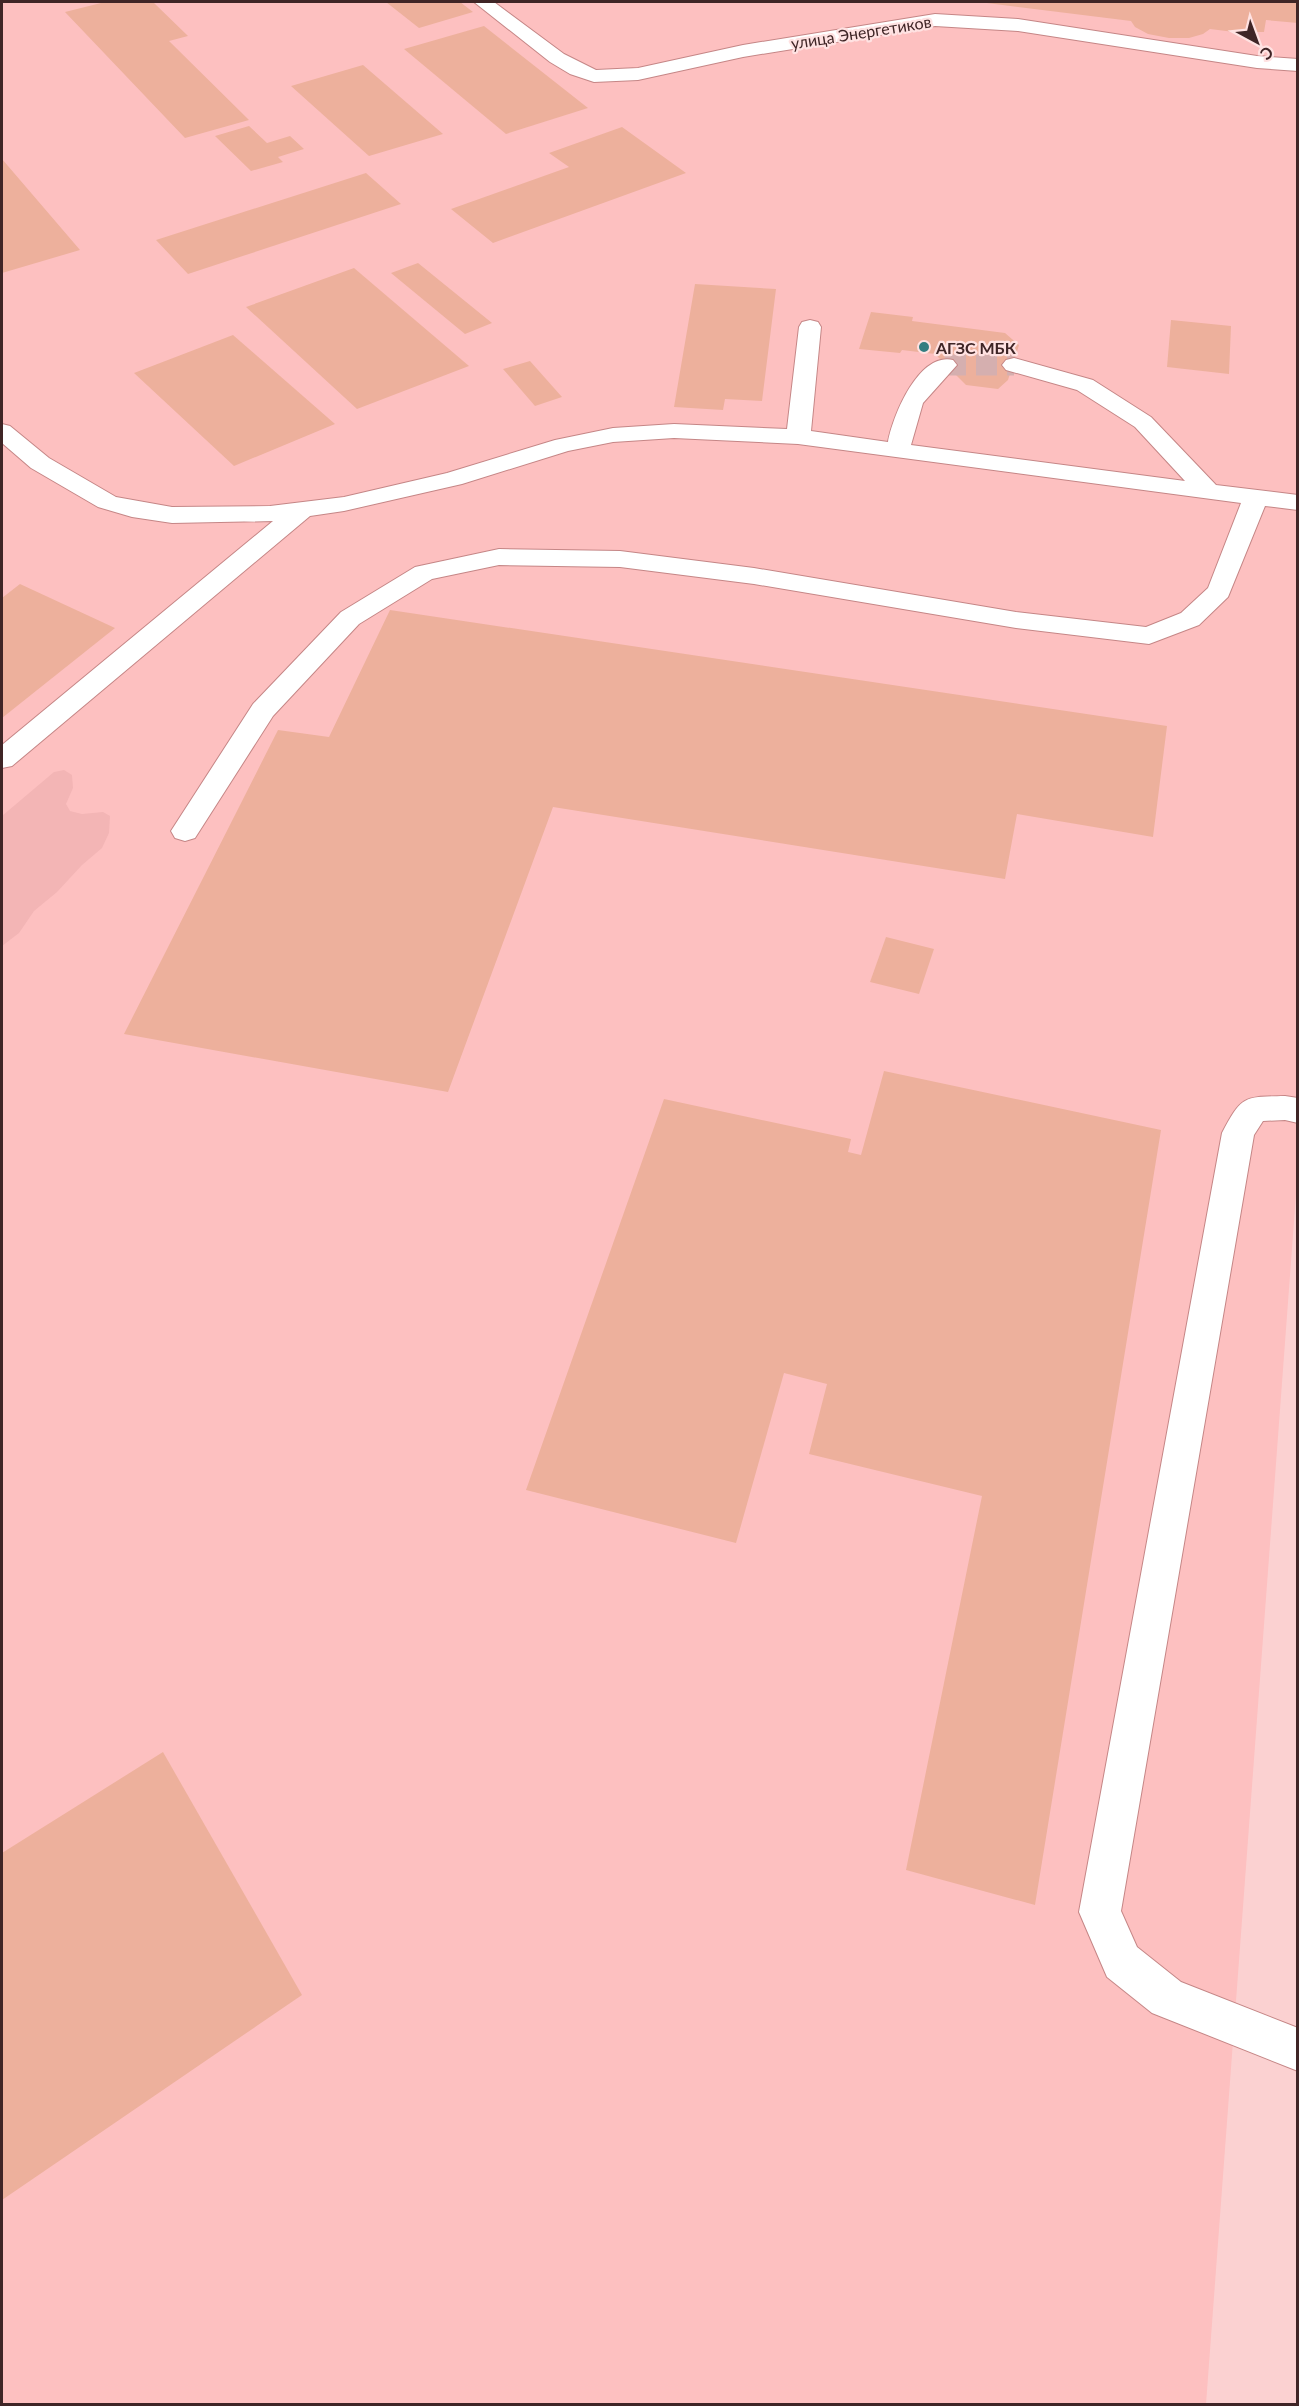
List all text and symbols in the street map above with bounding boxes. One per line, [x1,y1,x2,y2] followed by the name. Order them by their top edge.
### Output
[790,12,933,52] street label: улица Энергетиков
[1227,12,1287,72] north arrow
[1257,43,1277,65] text: С
[935,338,1017,357] place label: АГЗС МБК
[917,340,931,354] marker: АГЗС МБК

